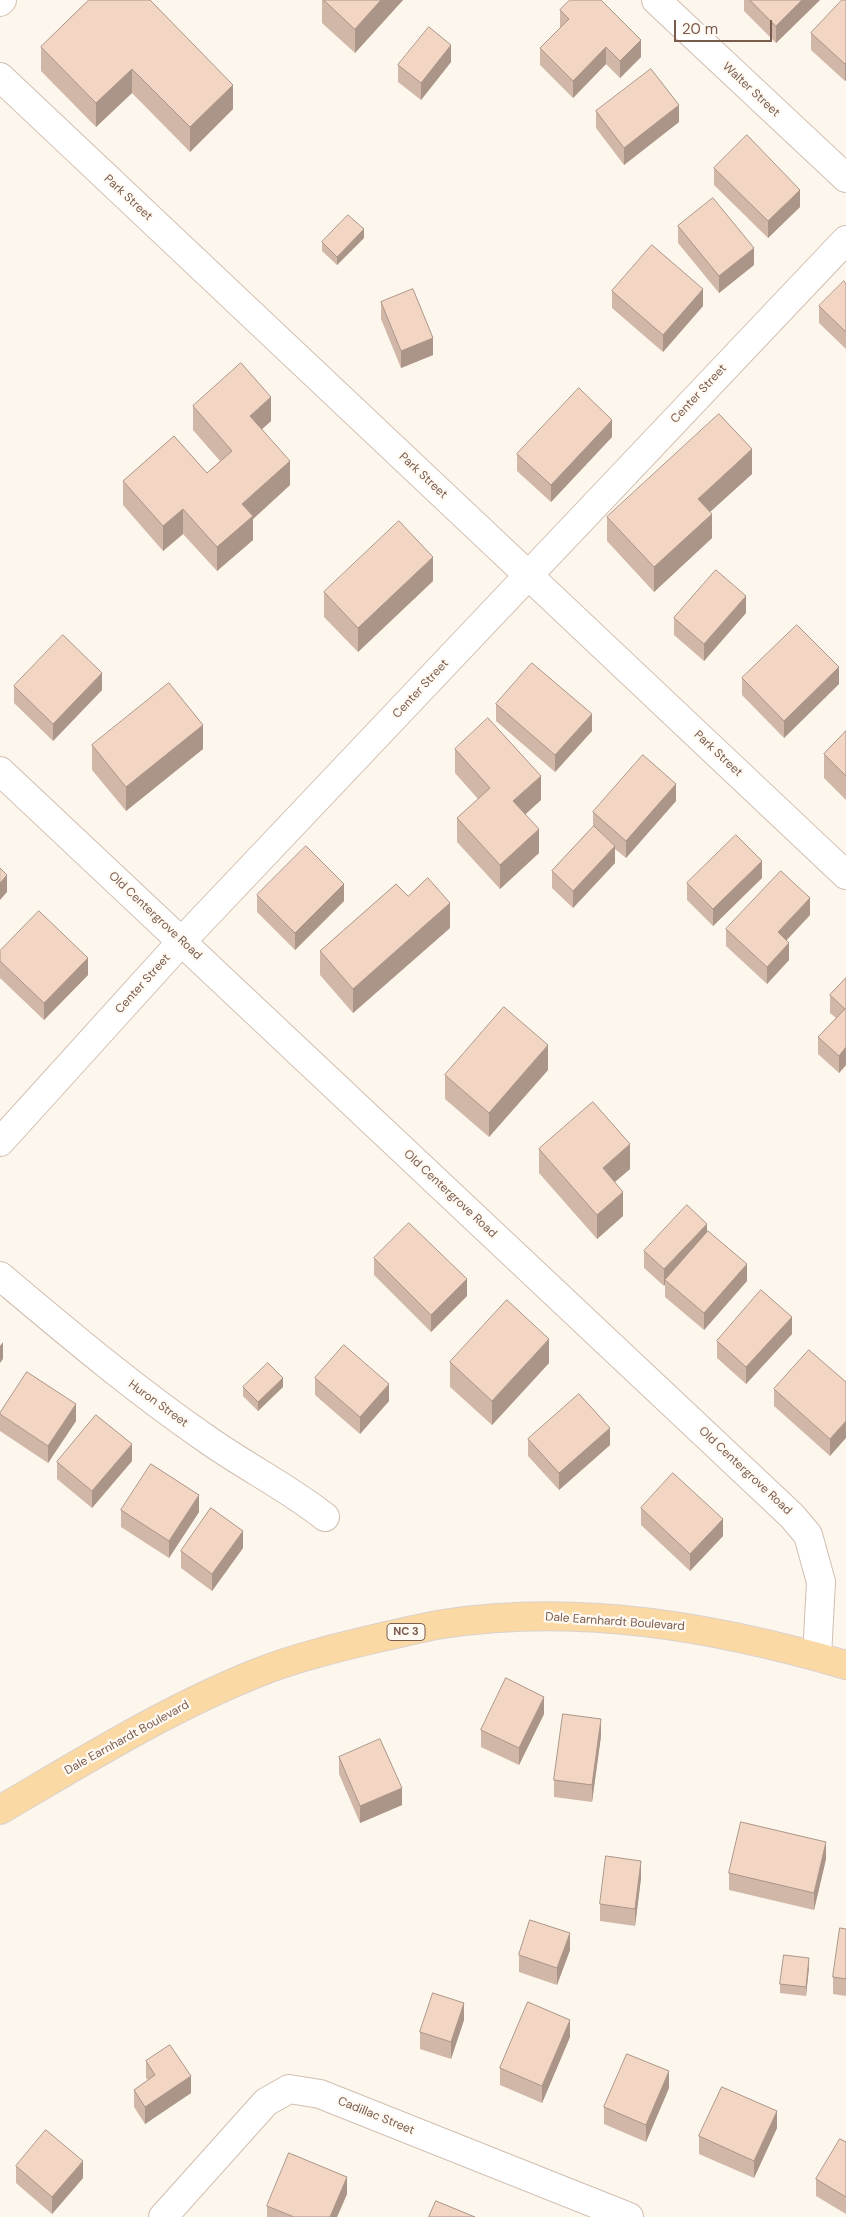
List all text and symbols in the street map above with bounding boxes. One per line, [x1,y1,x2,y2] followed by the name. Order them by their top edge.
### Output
[676,10,774,42] scale bar
[682,19,718,39] text: 20 m
[719,60,783,120] street label: Walter Street
[101,172,155,224] street label: Park Street
[668,362,730,426] street label: Center Street
[396,450,450,502] street label: Park Street
[390,657,452,721] street label: Center Street
[691,728,745,780] street label: Park Street
[105,869,205,963] street label: Old Centergrove Road
[112,951,174,1017] street label: Center Street
[400,1147,500,1241] street label: Old Centergrove Road
[125,1377,191,1431] street label: Huron Street
[695,1424,795,1518] street label: Old Centergrove Road
[545,1610,685,1634] street label: Dale Earnhardt Boulevard
[387,1624,425,1640] road number: NC 3
[62,1698,192,1778] street label: Dale Earnhardt Boulevard
[336,2094,416,2138] street label: Cadillac Street

